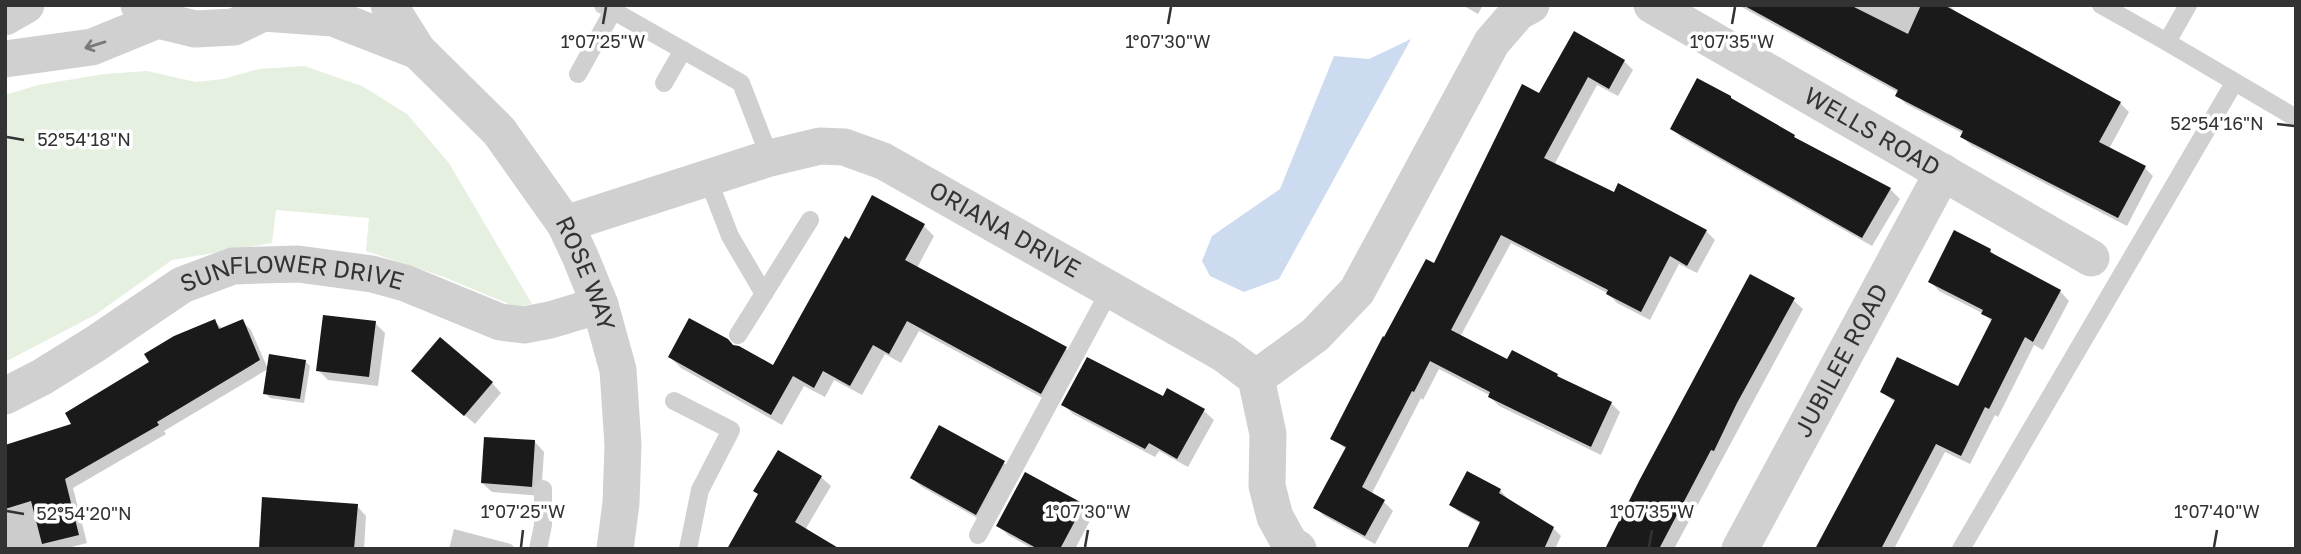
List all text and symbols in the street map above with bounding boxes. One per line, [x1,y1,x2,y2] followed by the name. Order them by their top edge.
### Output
[561,30,645,52] text: 1°07'25"W
[1125,30,1211,52] text: 1°07'30"W
[1690,30,1774,52] text: 1°07'35"W
[85,40,107,52] one-way arrow
[1800,80,1946,181] street label: WELLS ROAD
[2170,112,2264,134] text: 52°54'16"N
[37,128,131,150] text: 52°54'18"N
[924,174,1086,283] street label: ORIANA DRIVE
[550,211,622,334] street label: ROSE WAY
[176,248,407,297] street label: SUNFLOWER DRIVE
[1787,278,1893,442] street label: JUBILEE ROAD
[481,500,565,522] text: 1°07'25"W
[1045,500,1131,522] text: 1°07'30"W
[1610,500,1694,522] text: 1°07'35"W
[2174,500,2260,522] text: 1°07'40"W
[36,502,132,524] text: 52°54'20"N

